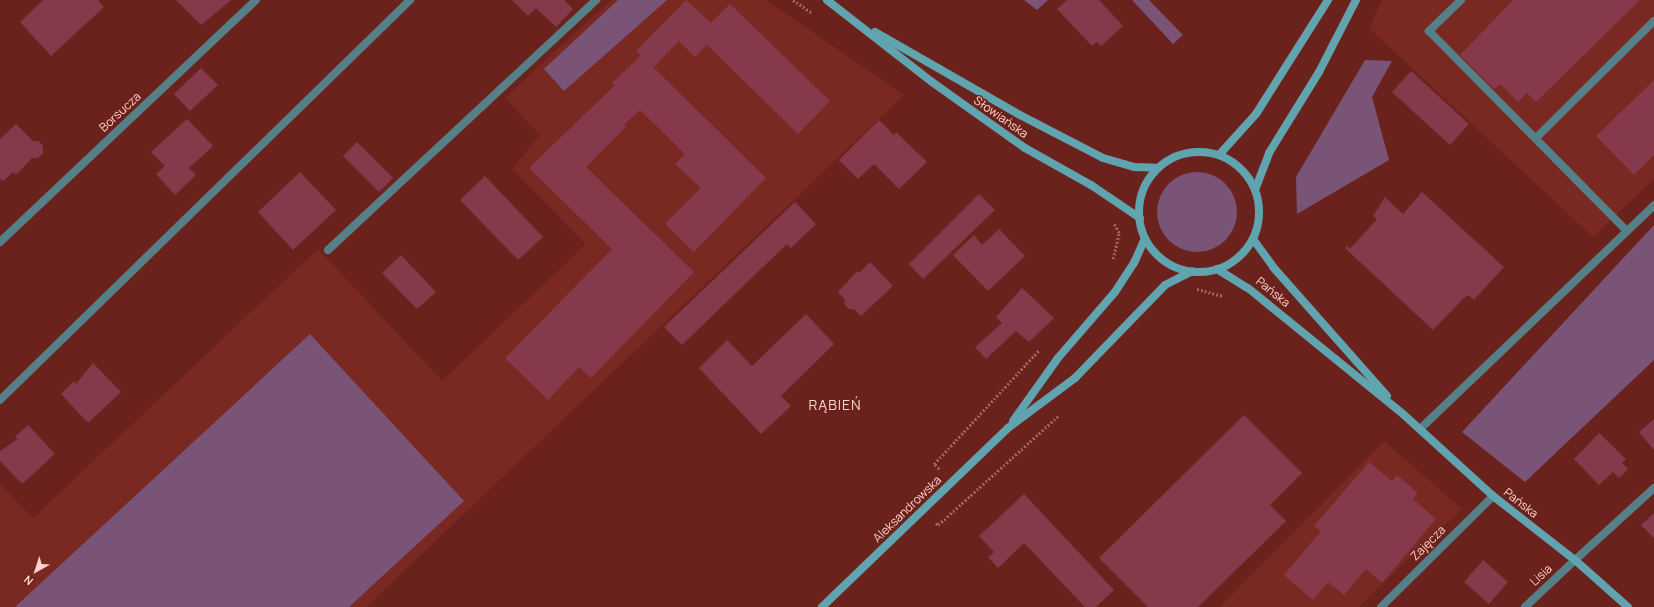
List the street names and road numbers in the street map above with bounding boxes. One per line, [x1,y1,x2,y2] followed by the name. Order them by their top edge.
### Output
[96,89,144,135] street label: Borsucza
[971,93,1031,141] street label: Słowiańska
[1253,274,1293,310] street label: Pańska
[870,473,944,545] street label: Aleksandrowska
[1501,485,1541,521] street label: Pańska
[1408,523,1448,563] street label: Zajęcza
[1527,561,1555,589] street label: Lisia

